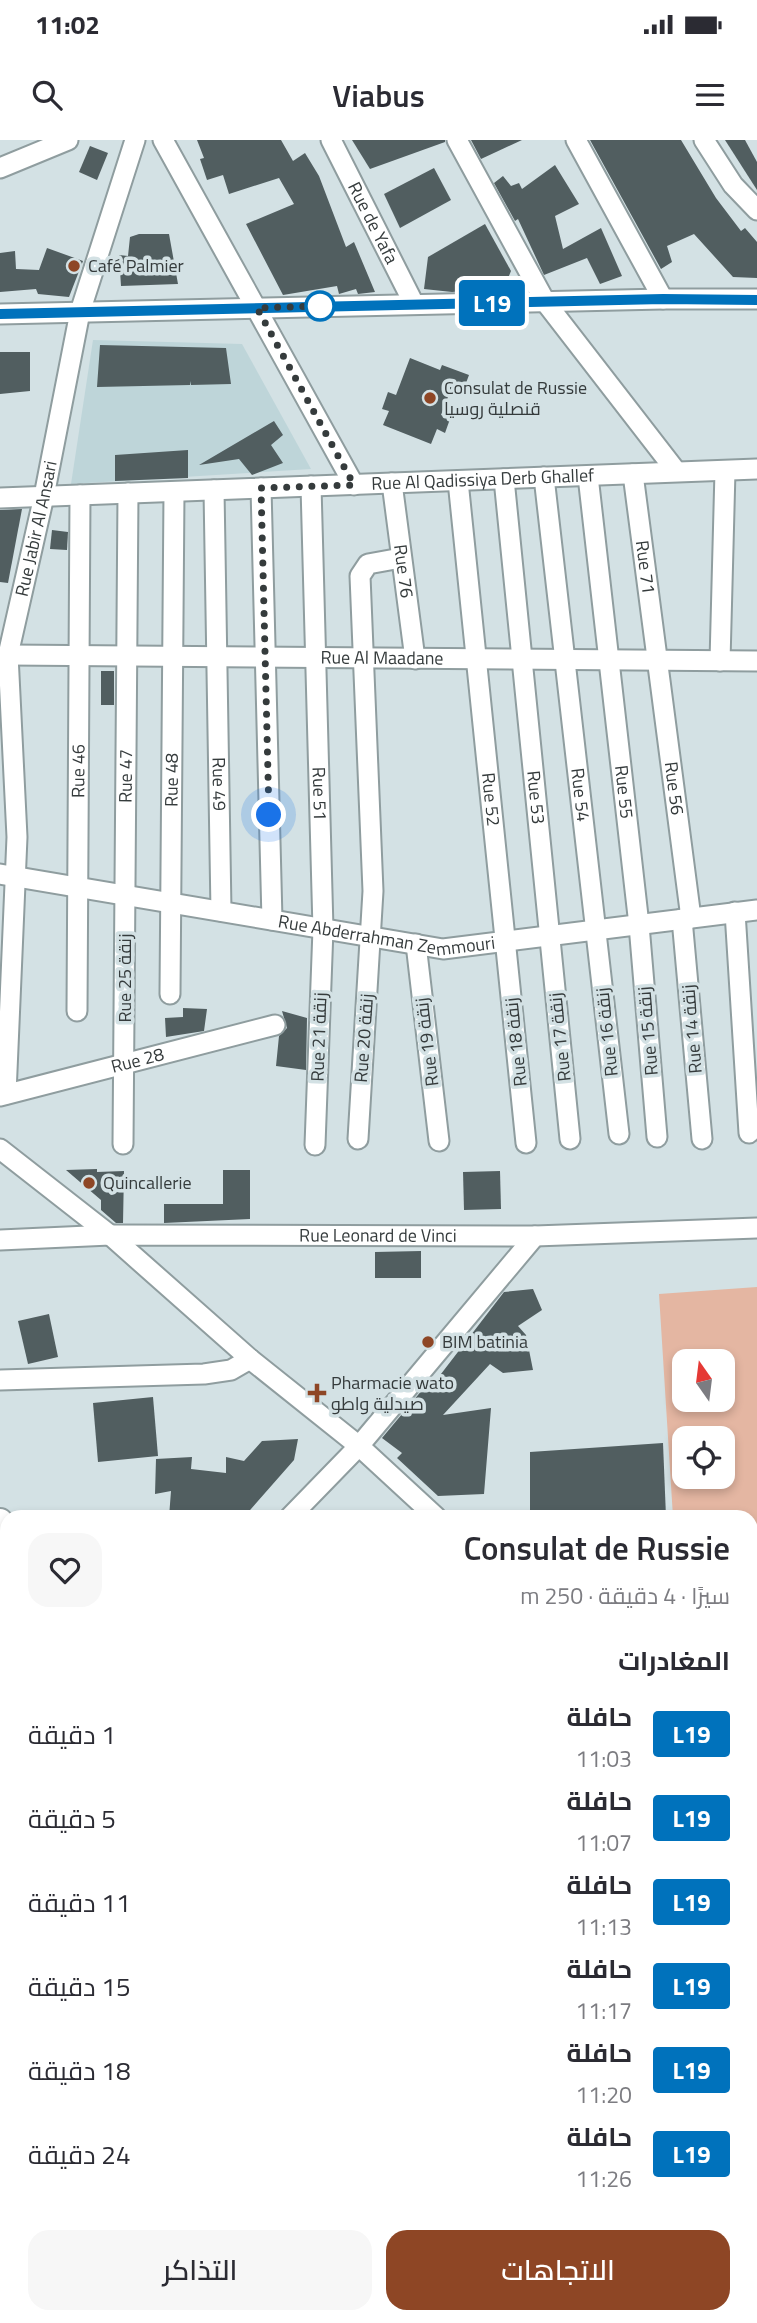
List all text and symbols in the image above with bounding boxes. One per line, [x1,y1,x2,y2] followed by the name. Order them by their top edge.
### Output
[35,5,100,44] text: 11:02
[332,71,425,119] text: Viabus
[28,76,66,114] icon: search
[691,76,729,114] icon: menu
[341,177,406,268] street label: Rue de Yafa
[88,252,184,279] place label: Café Palmier
[66,258,82,274] marker: Café Palmier
[452,280,532,326] line badge: L19
[473,285,511,321] text: L19
[305,291,335,321] unlabelled marker
[444,374,587,422] place label: Consulat de Russie قنصلية روسيا
[422,390,438,406] marker: Consulat de Russie قنصلية روسيا
[8,458,64,599] street label: Rue Jabir Al Ansari
[371,461,594,497] street label: Rue Al Qadissiya Derb Ghallef
[629,539,663,596] street label: Rue 71
[387,543,421,600] street label: Rue 76
[320,644,444,671] street label: Rue Al Maadane
[64,744,92,798] street label: Rue 46
[112,749,139,803] street label: Rue 47
[157,753,185,807] street label: Rue 48
[205,757,233,811] street label: Rue 49
[658,760,691,817] street label: Rue 56
[608,764,641,820] street label: Rue 55
[306,767,334,821] street label: Rue 51
[564,767,597,823] street label: Rue 54
[520,769,552,826] street label: Rue 53
[475,771,507,827] street label: Rue 52
[251,797,286,832] your location
[276,907,497,963] street label: Rue Abderrahman Zemmouri
[111,933,138,1023] street label: Rue 25 زنقة
[674,983,709,1075] street label: Rue 14 زنقة
[630,985,665,1077] street label: Rue 15 زنقة
[588,986,625,1078] street label: Rue 16 زنقة
[541,991,578,1083] street label: Rue 17 زنقة
[303,992,334,1082] street label: Rue 21 زنقة
[347,993,380,1083] street label: Rue 20 زنقة
[408,996,445,1088] street label: Rue 19 زنقة
[497,996,534,1088] street label: Rue 18 زنقة
[108,1040,167,1080] street label: Rue 28
[103,1169,192,1196] place label: Quincallerie
[81,1175,97,1191] marker: Quincallerie
[299,1221,457,1249] street label: Rue Leonard de Vinci
[442,1328,528,1355] place label: BIM batinia
[420,1334,436,1350] marker: BIM batinia
[672,1349,735,1412] north arrow
[672,1349,735,1489] map controls
[331,1369,454,1417] place label: Pharmacie wato صيدلية واطو
[309,1385,325,1401] marker: Pharmacie wato صيدلية واطو
[672,1426,735,1489] button: locate
[463,1523,730,1573] text: Consulat de Russie
[28,1533,102,1607] button: heart
[520,1578,730,1613] text: سيرًا · 4 دقيقة · 250 m
[618,1641,730,1680] text: المغادرات
[567,1697,632,1736] text: حافلة
[28,1715,116,1754] text: 1 دقيقة
[672,1716,711,1752] text: L19
[575,1741,632,1776] text: 11:03
[567,1781,632,1820] text: حافلة
[28,1799,116,1838] text: 5 دقيقة
[672,1800,711,1836] text: L19
[575,1825,632,1860] text: 11:07
[567,1865,632,1904] text: حافلة
[28,1883,130,1922] text: 11 دقيقة
[672,1884,711,1920] text: L19
[575,1909,632,1944] text: 11:13
[567,1949,632,1988] text: حافلة
[28,1967,130,2006] text: 15 دقيقة
[672,1968,711,2004] text: L19
[575,1993,632,2028] text: 11:17
[567,2033,632,2072] text: حافلة
[28,2051,130,2090] text: 18 دقيقة
[672,2052,711,2088] text: L19
[575,2077,632,2112] text: 11:20
[567,2117,632,2156] text: حافلة
[28,2135,130,2174] text: 24 دقيقة
[672,2136,711,2172] text: L19
[575,2161,632,2196] text: 11:26
[28,2230,372,2310] button: التذاكر
[386,2230,730,2310] button: الاتجاهات

